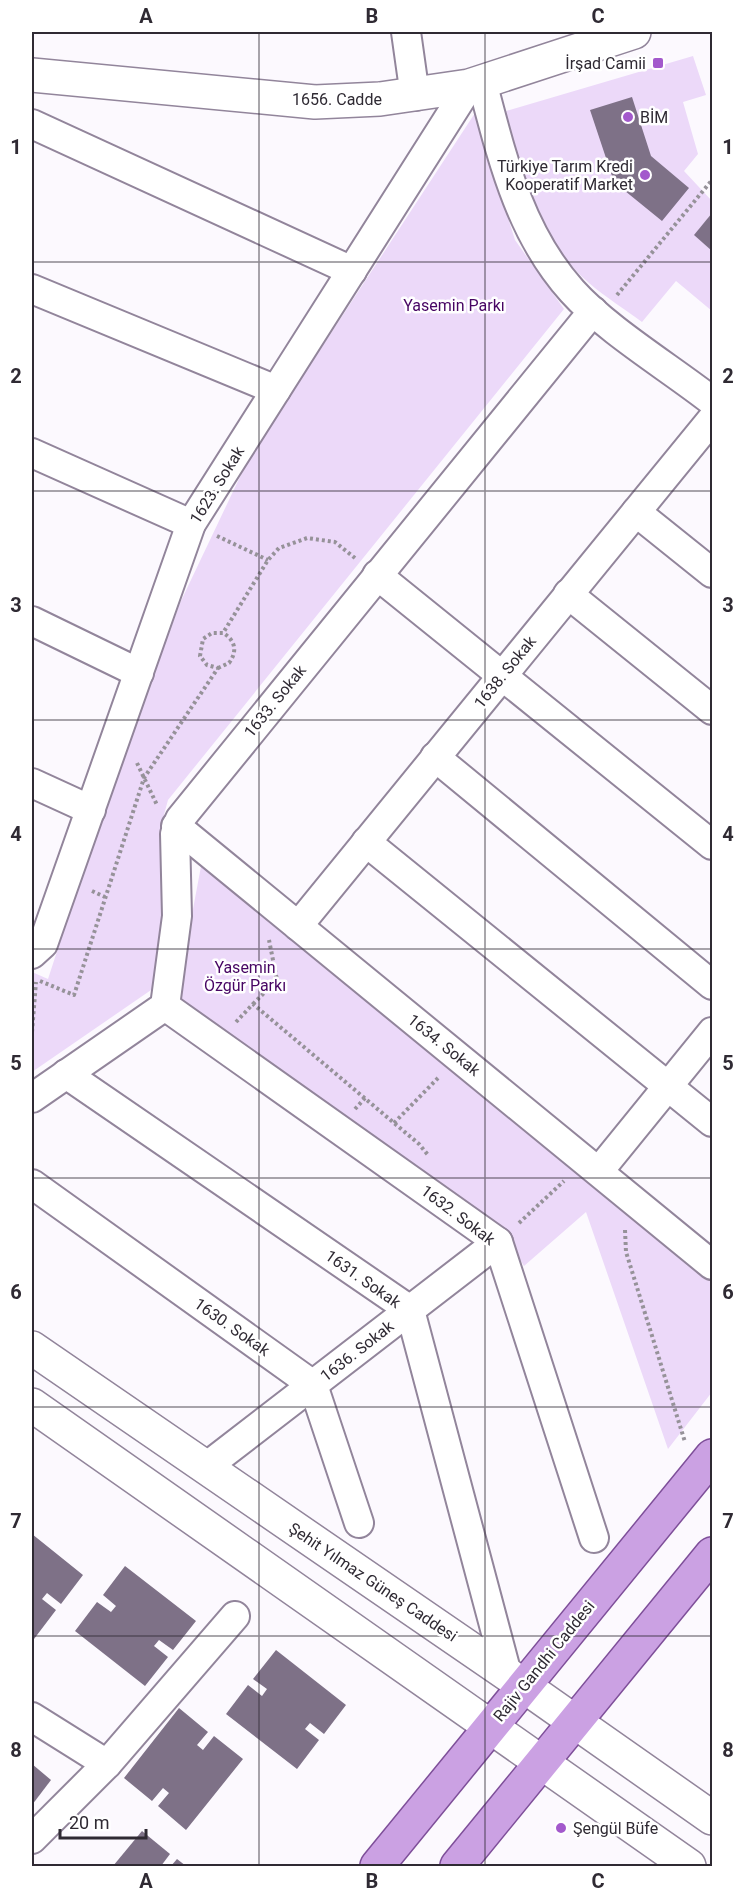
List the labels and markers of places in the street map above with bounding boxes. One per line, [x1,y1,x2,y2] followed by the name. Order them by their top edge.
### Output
[565,54,646,73] place label: İrşad Camii
[651,56,665,70] marker: İrşad Camii
[640,108,668,127] place label: BİM
[621,110,635,124] marker: BİM
[497,157,633,194] place label: Türkiye Tarım Kredi Kooperatif Market
[638,168,652,182] marker: Türkiye Tarım Kredi Kooperatif Market
[573,1819,658,1838] place label: Şengül Büfe
[554,1821,568,1835] marker: Şengül Büfe

